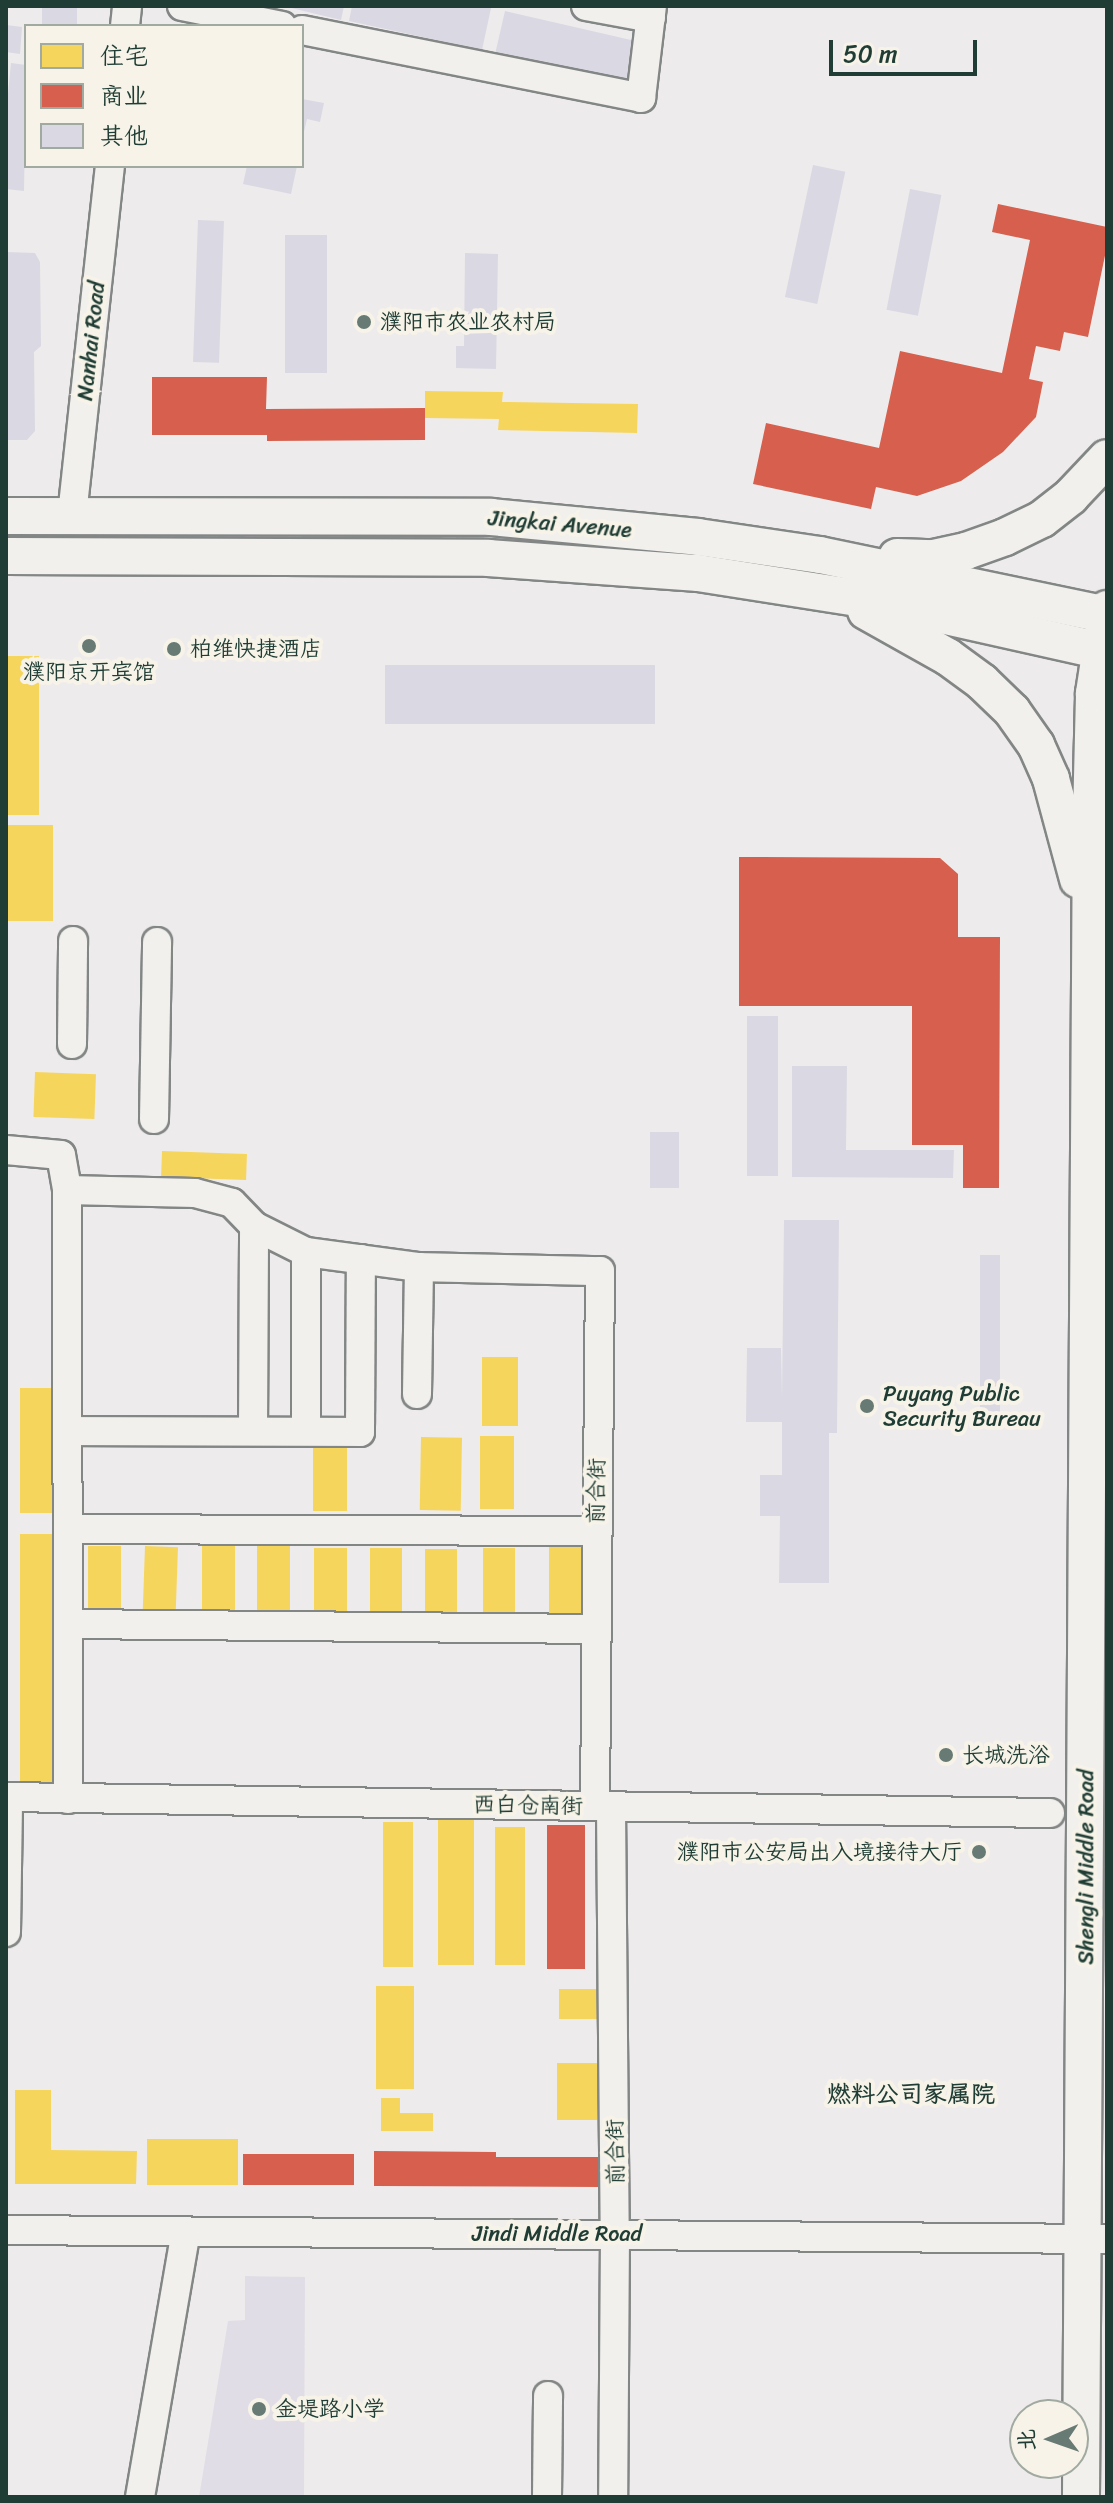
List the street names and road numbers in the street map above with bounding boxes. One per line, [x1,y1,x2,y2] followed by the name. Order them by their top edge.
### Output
[72,280,110,402] street label: Nanhai Road
[487,505,633,543] street label: Jingkai Avenue
[582,1458,610,1524] street label: 前合街
[1073,1769,1099,1965] street label: Shengli Middle Road
[473,1791,583,1819] street label: 西白仓南街
[601,2119,629,2185] street label: 前合街
[472,2221,642,2247] street label: Jindi Middle Road

